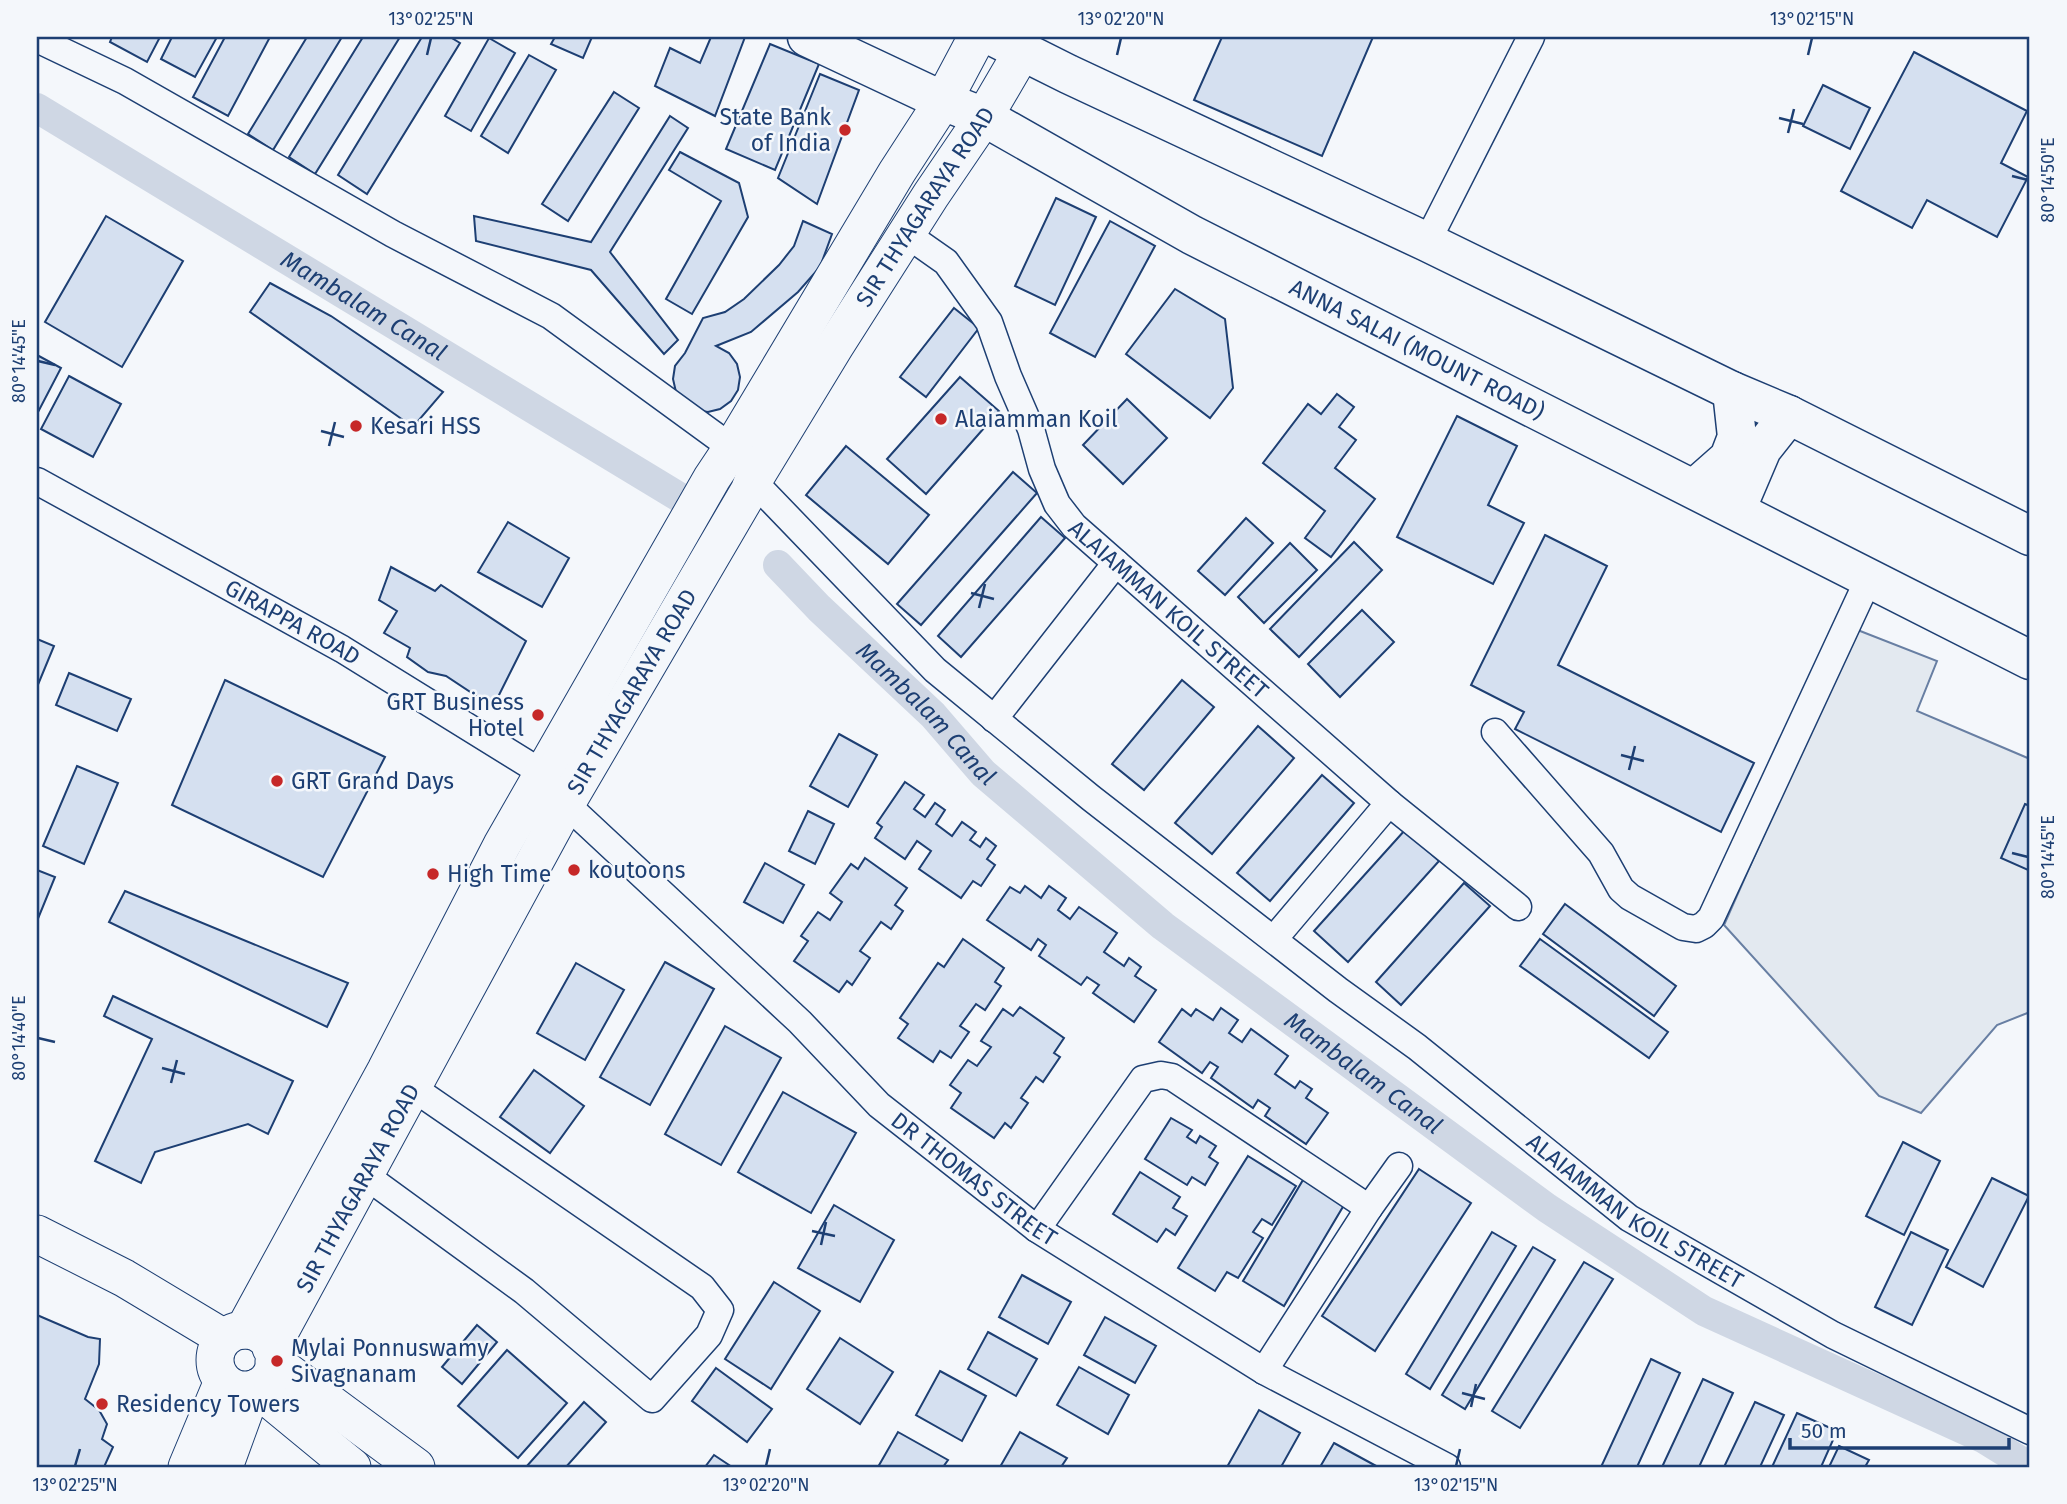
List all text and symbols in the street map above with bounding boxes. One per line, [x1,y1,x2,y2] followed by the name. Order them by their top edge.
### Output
[388,8,474,30] text: 13°02'25"N
[1077,8,1165,30] text: 13°02'20"N
[1770,8,1854,30] text: 13°02'15"N
[850,102,1001,312] street label: SIR THYAGARAYA ROAD
[719,103,831,157] place label: State Bank of India
[837,122,853,138] marker: State Bank of India
[2037,137,2059,223] text: 80°14'50"E
[276,245,451,367] water label: Mambalam Canal
[1285,273,1549,425] street label: ANNA SALAI (MOUNT ROAD)
[8,319,30,403] text: 80°14'45"E
[955,405,1118,433] place label: Alaiamman Koil
[933,411,949,427] marker: Alaiamman Koil
[370,412,481,440] place label: Kesari HSS
[348,418,364,434] marker: Kesari HSS
[1063,514,1274,704] street label: ALAIAMMAN KOIL STREET
[220,573,366,671] street label: GIRAPPA ROAD
[561,584,703,799] street label: SIR THYAGARAYA ROAD
[851,636,1001,791] water label: Mambalam Canal
[386,688,524,742] place label: GRT Business Hotel
[530,707,546,723] marker: GRT Business Hotel
[291,767,454,795] place label: GRT Grand Days
[269,773,285,789] marker: GRT Grand Days
[2037,815,2059,899] text: 80°14'45"E
[588,856,685,884] place label: koutoons
[447,860,551,888] place label: High Time
[566,862,582,878] marker: koutoons
[425,866,441,882] marker: High Time
[8,995,30,1081] text: 80°14'40"E
[1279,1006,1447,1140] water label: Mambalam Canal
[290,1079,426,1297] street label: SIR THYAGARAYA ROAD
[886,1106,1062,1252] street label: DR THOMAS STREET
[1521,1127,1748,1295] street label: ALAIAMMAN KOIL STREET
[291,1334,489,1388] place label: Mylai Ponnuswamy Sivagnanam
[269,1353,285,1369] marker: Mylai Ponnuswamy Sivagnanam
[116,1390,300,1418] place label: Residency Towers
[94,1396,110,1412] marker: Residency Towers
[1790,1406,2009,1450] scale bar
[1801,1418,1847,1444] text: 50 m
[32,1474,118,1496] text: 13°02'25"N
[722,1474,810,1496] text: 13°02'20"N
[1414,1474,1498,1496] text: 13°02'15"N

